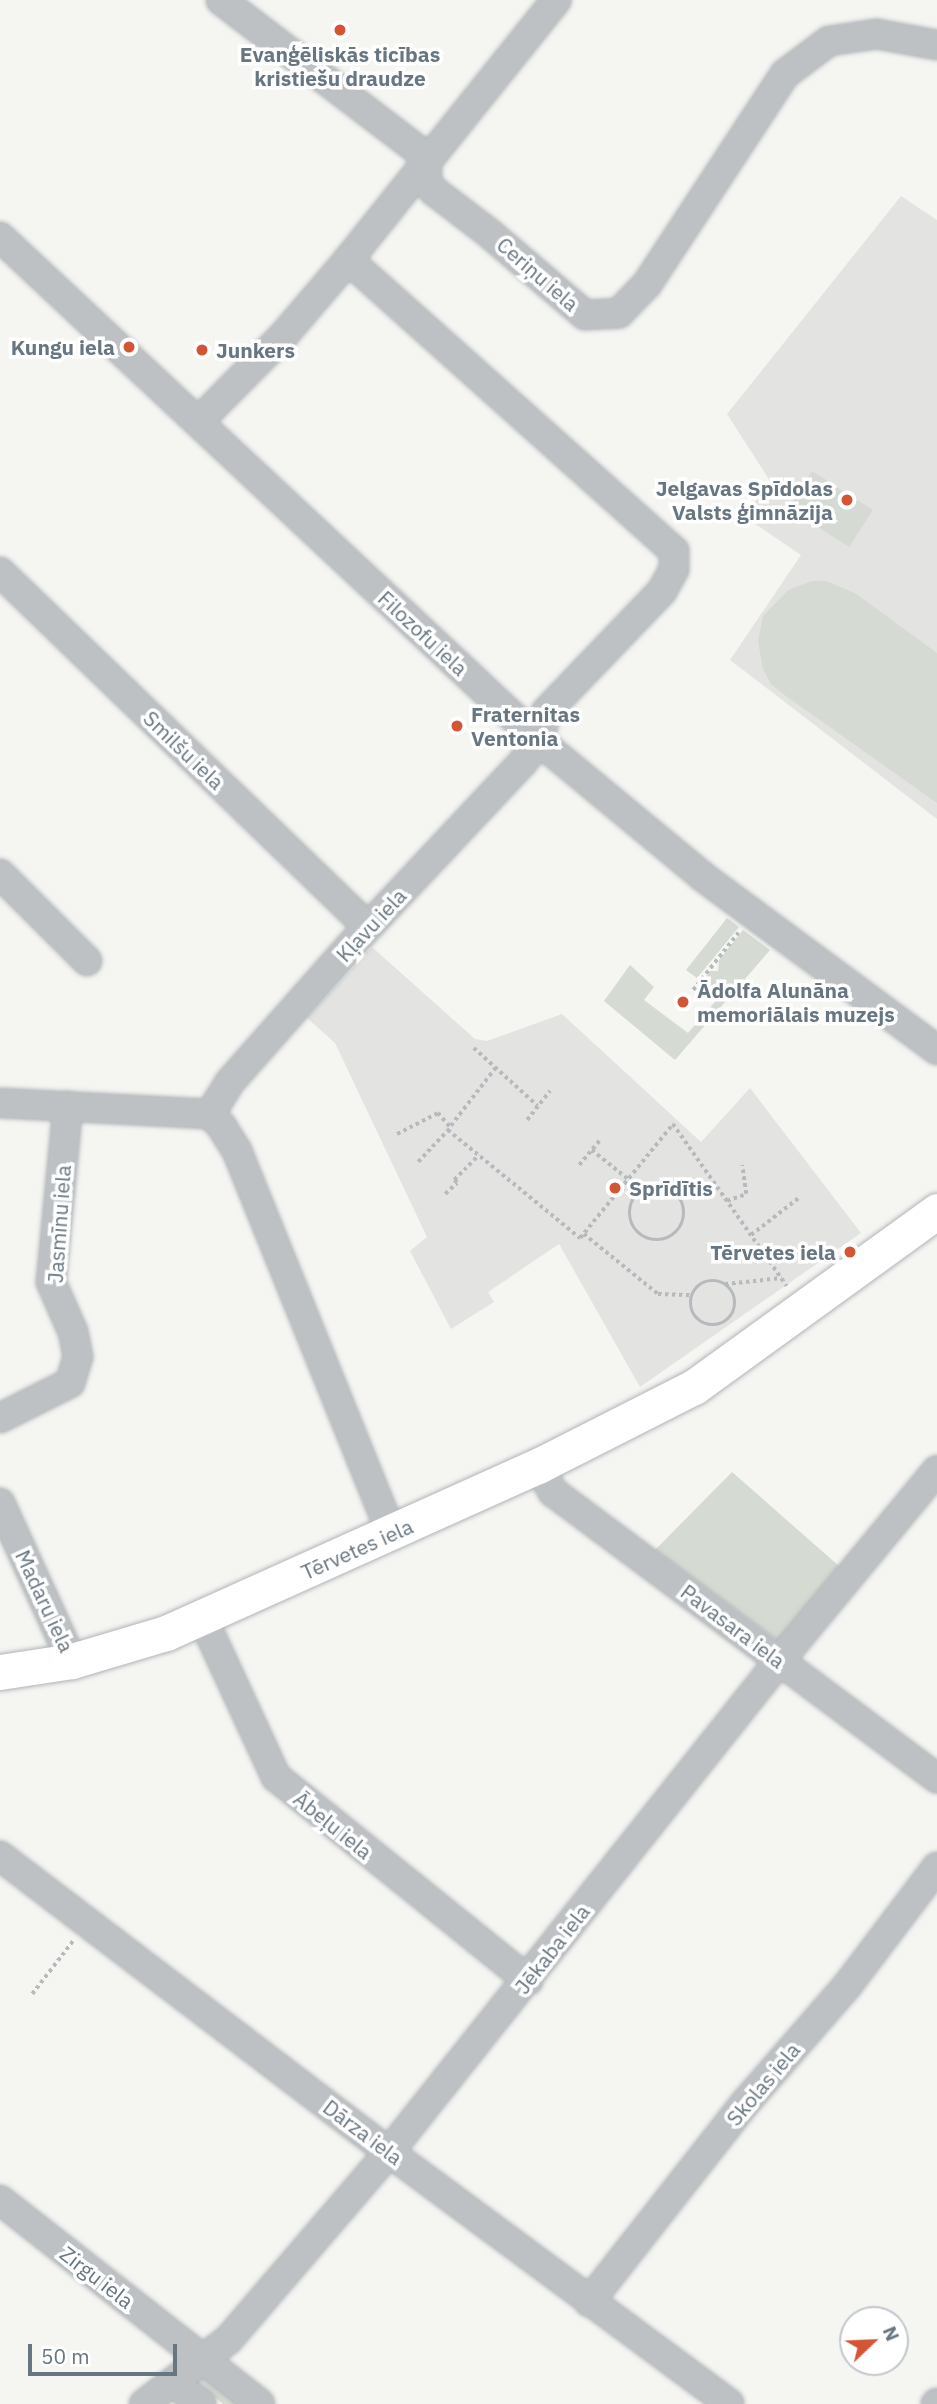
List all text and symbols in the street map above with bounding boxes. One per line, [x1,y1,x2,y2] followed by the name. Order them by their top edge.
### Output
[332,22,348,38] marker: Evanģēliskās ticības kristiešu draudze
[240,41,440,91] place label: Evanģēliskās ticības kristiešu draudze
[492,232,584,316] street label: Ceriņu iela
[11,334,115,360] place label: Kungu iela
[216,337,295,363] place label: Junkers
[121,339,137,355] marker: Kungu iela
[194,342,210,358] marker: Junkers
[656,475,833,525] place label: Jelgavas Spīdolas Valsts ģimnāzija
[839,492,855,508] marker: Jelgavas Spīdolas Valsts ģimnāzija
[373,585,473,681] street label: Filozofu iela
[471,701,580,751] place label: Fraternitas Ventonia
[138,705,230,795] street label: Smilšu iela
[449,718,465,734] marker: Fraternitas Ventonia
[331,883,411,967] street label: Kļavu iela
[697,977,895,1027] place label: Ādolfa Alunāna memoriālais muzejs
[675,994,691,1010] marker: Ādolfa Alunāna memoriālais muzejs
[42,1164,76,1284] street label: Jasmīnu iela
[629,1175,713,1201] place label: Sprīdītis
[607,1180,623,1196] marker: Sprīdītis
[710,1239,836,1265] place label: Tērvetes iela
[842,1244,858,1260] marker: Tērvetes iela
[297,1513,417,1585] street label: Tērvetes iela
[10,1546,80,1656] street label: Madaru iela
[676,1579,790,1673] street label: Pavasara iela
[289,1786,377,1864] street label: Ābeļu iela
[509,1899,595,1999] street label: Jēkaba iela
[721,2037,805,2131] street label: Skolas iela
[318,2094,408,2170] street label: Dārza iela
[55,2241,139,2313] street label: Zirgu iela
[839,2306,909,2376] north arrow
[878,2323,905,2345] text: N
[32,2330,180,2374] scale bar
[41,2342,90,2370] text: 50 m

